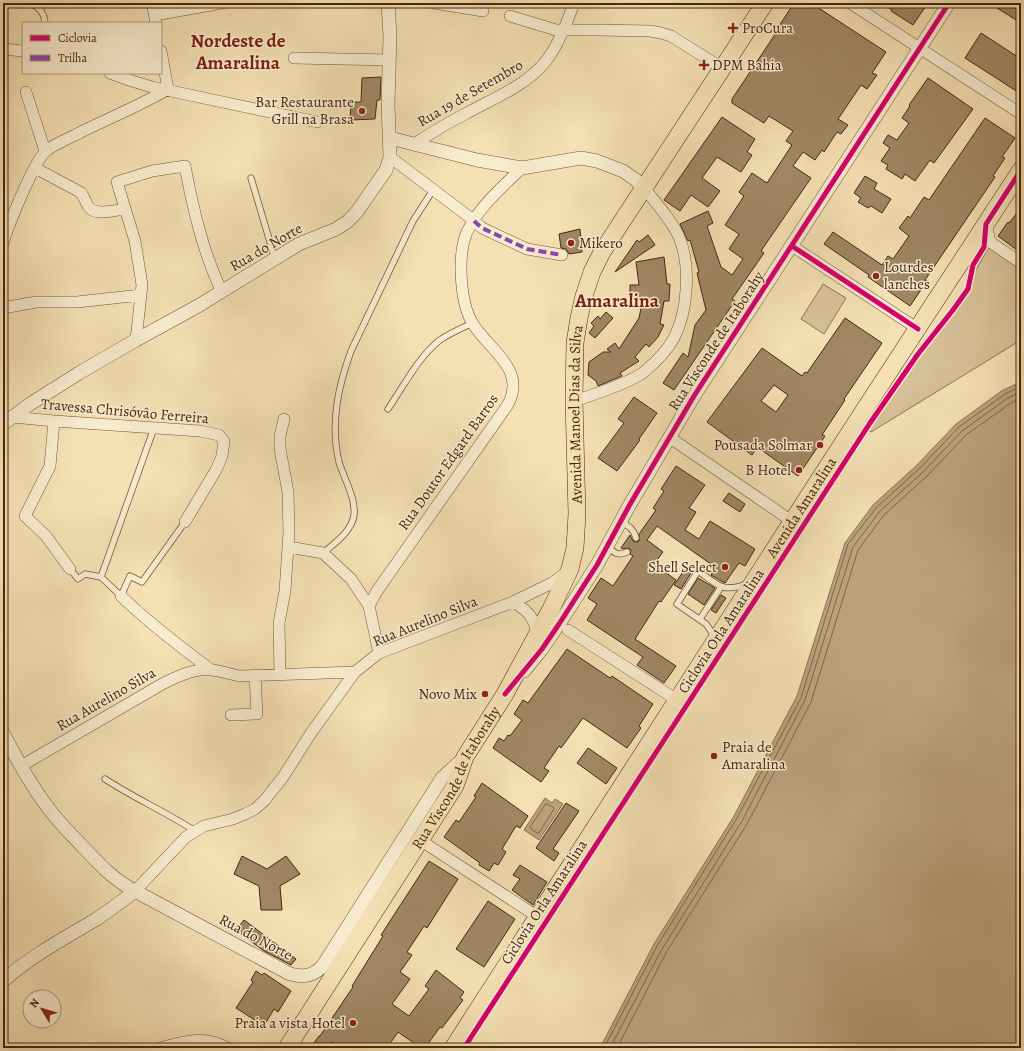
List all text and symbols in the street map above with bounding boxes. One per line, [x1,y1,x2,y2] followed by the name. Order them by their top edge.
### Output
[742,18,793,38] place label: ProCura
[22,22,162,74] legend
[727,22,739,34] marker: ProCura
[191,28,286,76] district label: Nordeste de Amaralina
[58,30,97,46] text: Ciclovia
[58,50,88,66] text: Trilha
[414,55,526,131] street label: Rua 19 de Setembro
[712,55,782,75] place label: DPM Bahia
[699,60,709,70] marker: DPM Bahia
[255,92,354,129] place label: Bar Restaurante Grill na Brasa
[357,106,367,116] marker: Bar Restaurante Grill na Brasa
[226,218,306,276] street label: Rua do Norte
[579,233,623,253] place label: Mikero
[566,238,576,248] marker: Mikero
[884,257,934,294] place label: Lourdes lanches
[663,267,769,415] street label: Rua Visconde de Itaborahy
[871,271,881,281] marker: Lourdes lanches
[574,288,660,314] district label: Amaralina
[564,323,588,505] street label: Avenida Manoel Dias da Silva
[393,390,503,534] street label: Rua Doutor Edgard Barros
[40,394,210,428] street label: Travessa Chrisóvâo Ferreira
[714,435,812,455] place label: Pousada Solmar
[815,440,825,450] marker: Pousada Solmar
[761,453,841,562] street label: Avenida Amaralina
[745,460,791,480] place label: B Hotel
[794,465,804,475] marker: B Hotel
[648,557,717,577] place label: Shell Select
[720,562,730,572] marker: Shell Select
[673,565,769,697] street label: Ciclovia Orla Amaralina
[370,591,480,651] street label: Rua Aurelino Silva
[53,662,159,736] street label: Rua Aurelino Silva
[418,684,477,704] place label: Novo Mix
[480,689,490,699] marker: Novo Mix
[407,702,505,853] street label: Rua Visconde de Itaborahy
[721,737,786,774] place label: Praia de Amaralina
[709,751,719,761] marker: Praia de Amaralina
[496,836,592,968] street label: Ciclovia Orla Amaralina
[216,909,297,965] street label: Rua do Norte
[22,989,62,1029] north arrow
[26,995,43,1011] text: N
[234,1013,345,1033] place label: Praia a vista Hotel
[348,1018,358,1028] marker: Praia a vista Hotel

